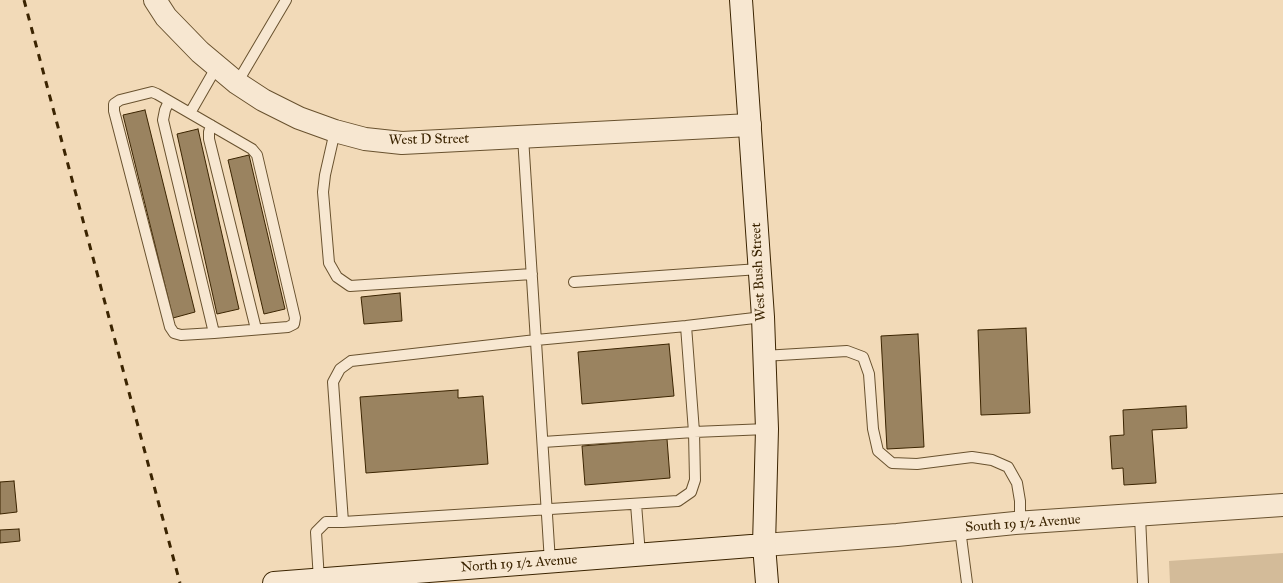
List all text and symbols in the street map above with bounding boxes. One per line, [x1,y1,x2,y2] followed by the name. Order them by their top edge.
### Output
[389,131,469,149] street label: West D Street
[748,222,770,322] street label: West Bush Street
[965,512,1081,536] street label: South 19 1/2 Avenue
[460,552,578,576] street label: North 19 1/2 Avenue

